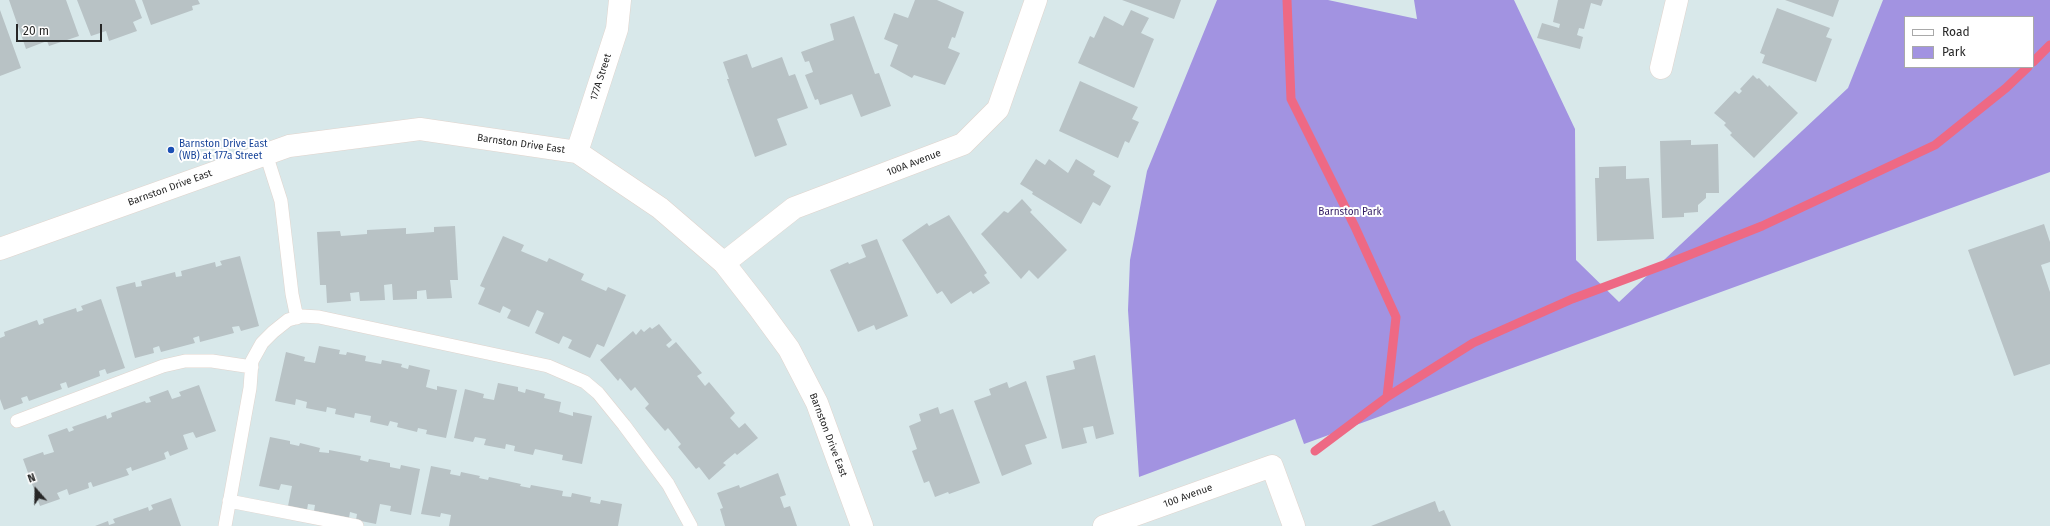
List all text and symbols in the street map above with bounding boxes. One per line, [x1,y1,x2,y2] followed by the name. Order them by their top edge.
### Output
[18,16,104,42] scale bar
[1904,16,2034,68] legend
[23,24,49,38] text: 20 m
[1942,25,1970,39] text: Road
[1942,45,1966,59] text: Park
[588,52,614,102] street label: 177A Street
[476,132,566,156] street label: Barnston Drive East
[179,138,268,162] place label: Barnston Drive East (WB) at 177a Street
[166,145,176,155] marker: Barnston Drive East (WB) at 177a Street
[885,147,943,179] street label: 100A Avenue
[126,167,214,209] street label: Barnston Drive East
[1318,206,1382,218] park label: Barnston Park
[807,391,849,479] street label: Barnston Drive East
[16,470,56,510] north arrow
[26,471,37,486] text: N
[1162,482,1214,510] street label: 100 Avenue

